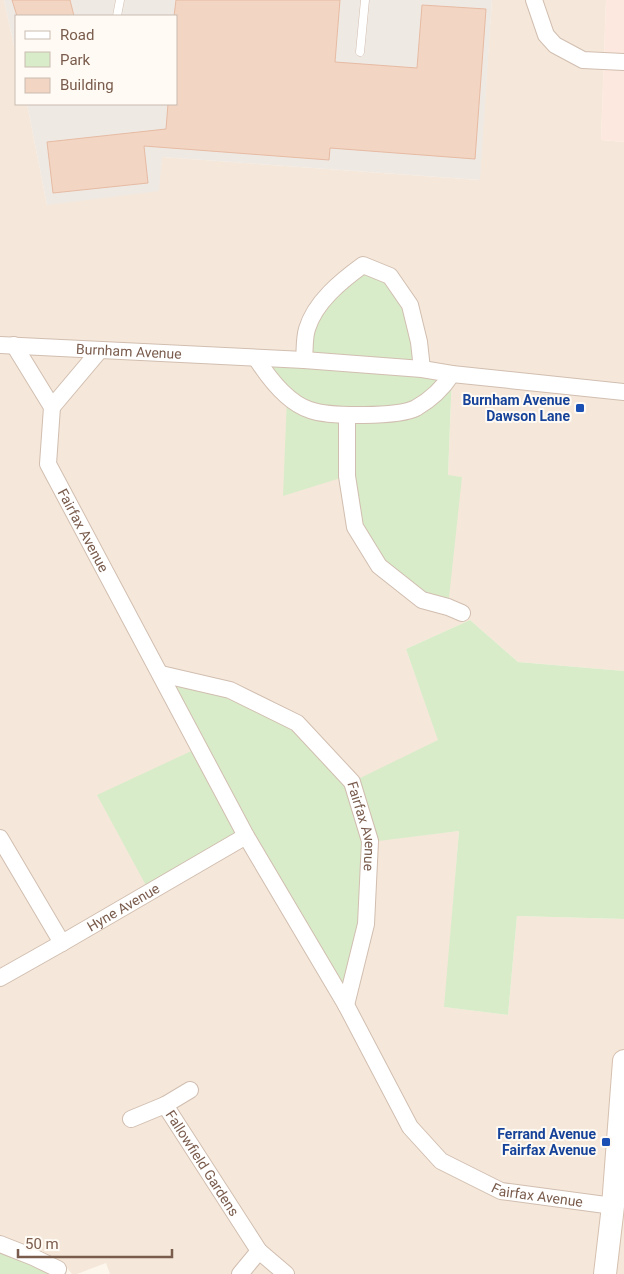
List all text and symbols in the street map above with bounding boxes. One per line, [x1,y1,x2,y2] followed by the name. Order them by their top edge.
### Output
[15,15,178,105] legend
[60,26,94,44] text: Road
[60,51,91,69] text: Park
[60,76,114,94] text: Building
[76,341,182,362] street label: Burnham Avenue
[462,392,570,424] place label: Burnham Avenue Dawson Lane
[574,402,586,414] marker: Burnham Avenue Dawson Lane
[55,486,112,575] street label: Fairfax Avenue
[344,779,378,872] street label: Fairfax Avenue
[84,880,162,935] street label: Hyne Avenue
[163,1107,242,1219] street label: Fallowfield Gardens
[497,1126,596,1158] place label: Ferrand Avenue Fairfax Avenue
[600,1136,612,1148] marker: Ferrand Avenue Fairfax Avenue
[489,1180,584,1210] street label: Fairfax Avenue
[18,1226,171,1258] scale bar
[25,1235,59,1253] text: 50 m

